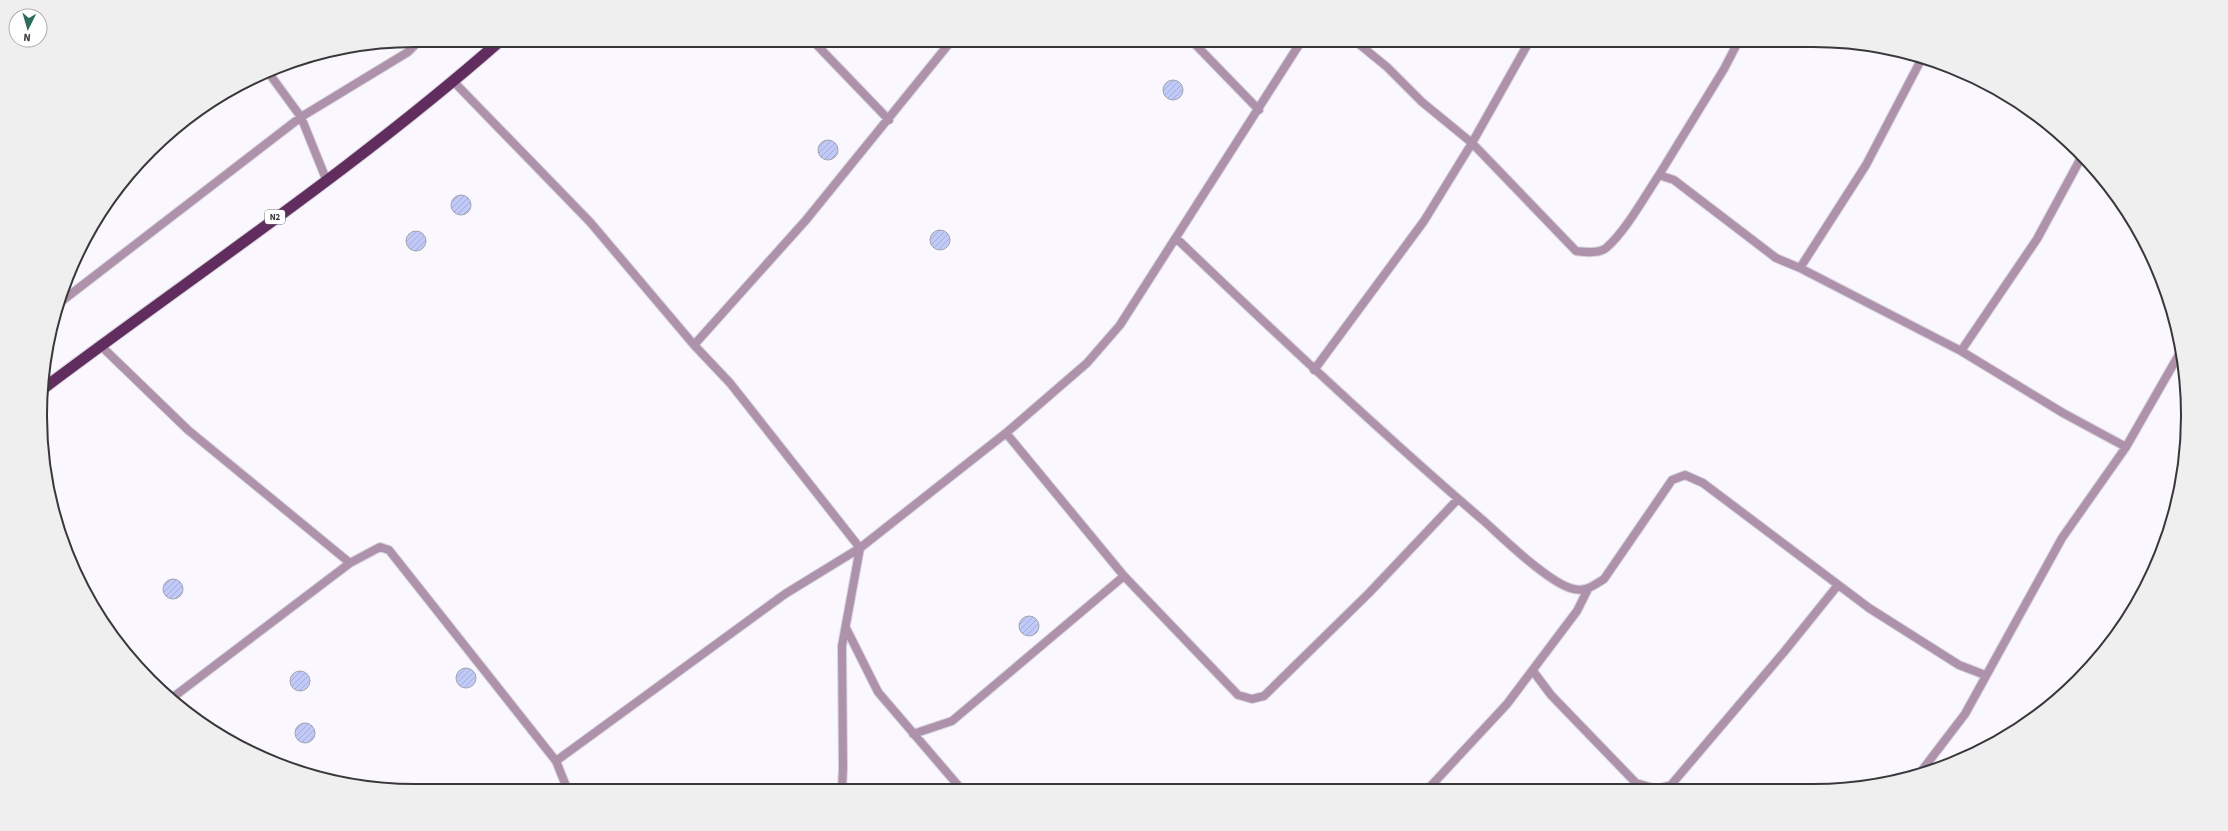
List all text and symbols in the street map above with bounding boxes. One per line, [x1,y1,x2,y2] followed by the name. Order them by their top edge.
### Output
[8,8,48,48] north arrow
[23,30,31,45] text: N
[265,210,285,224] road number: N2

